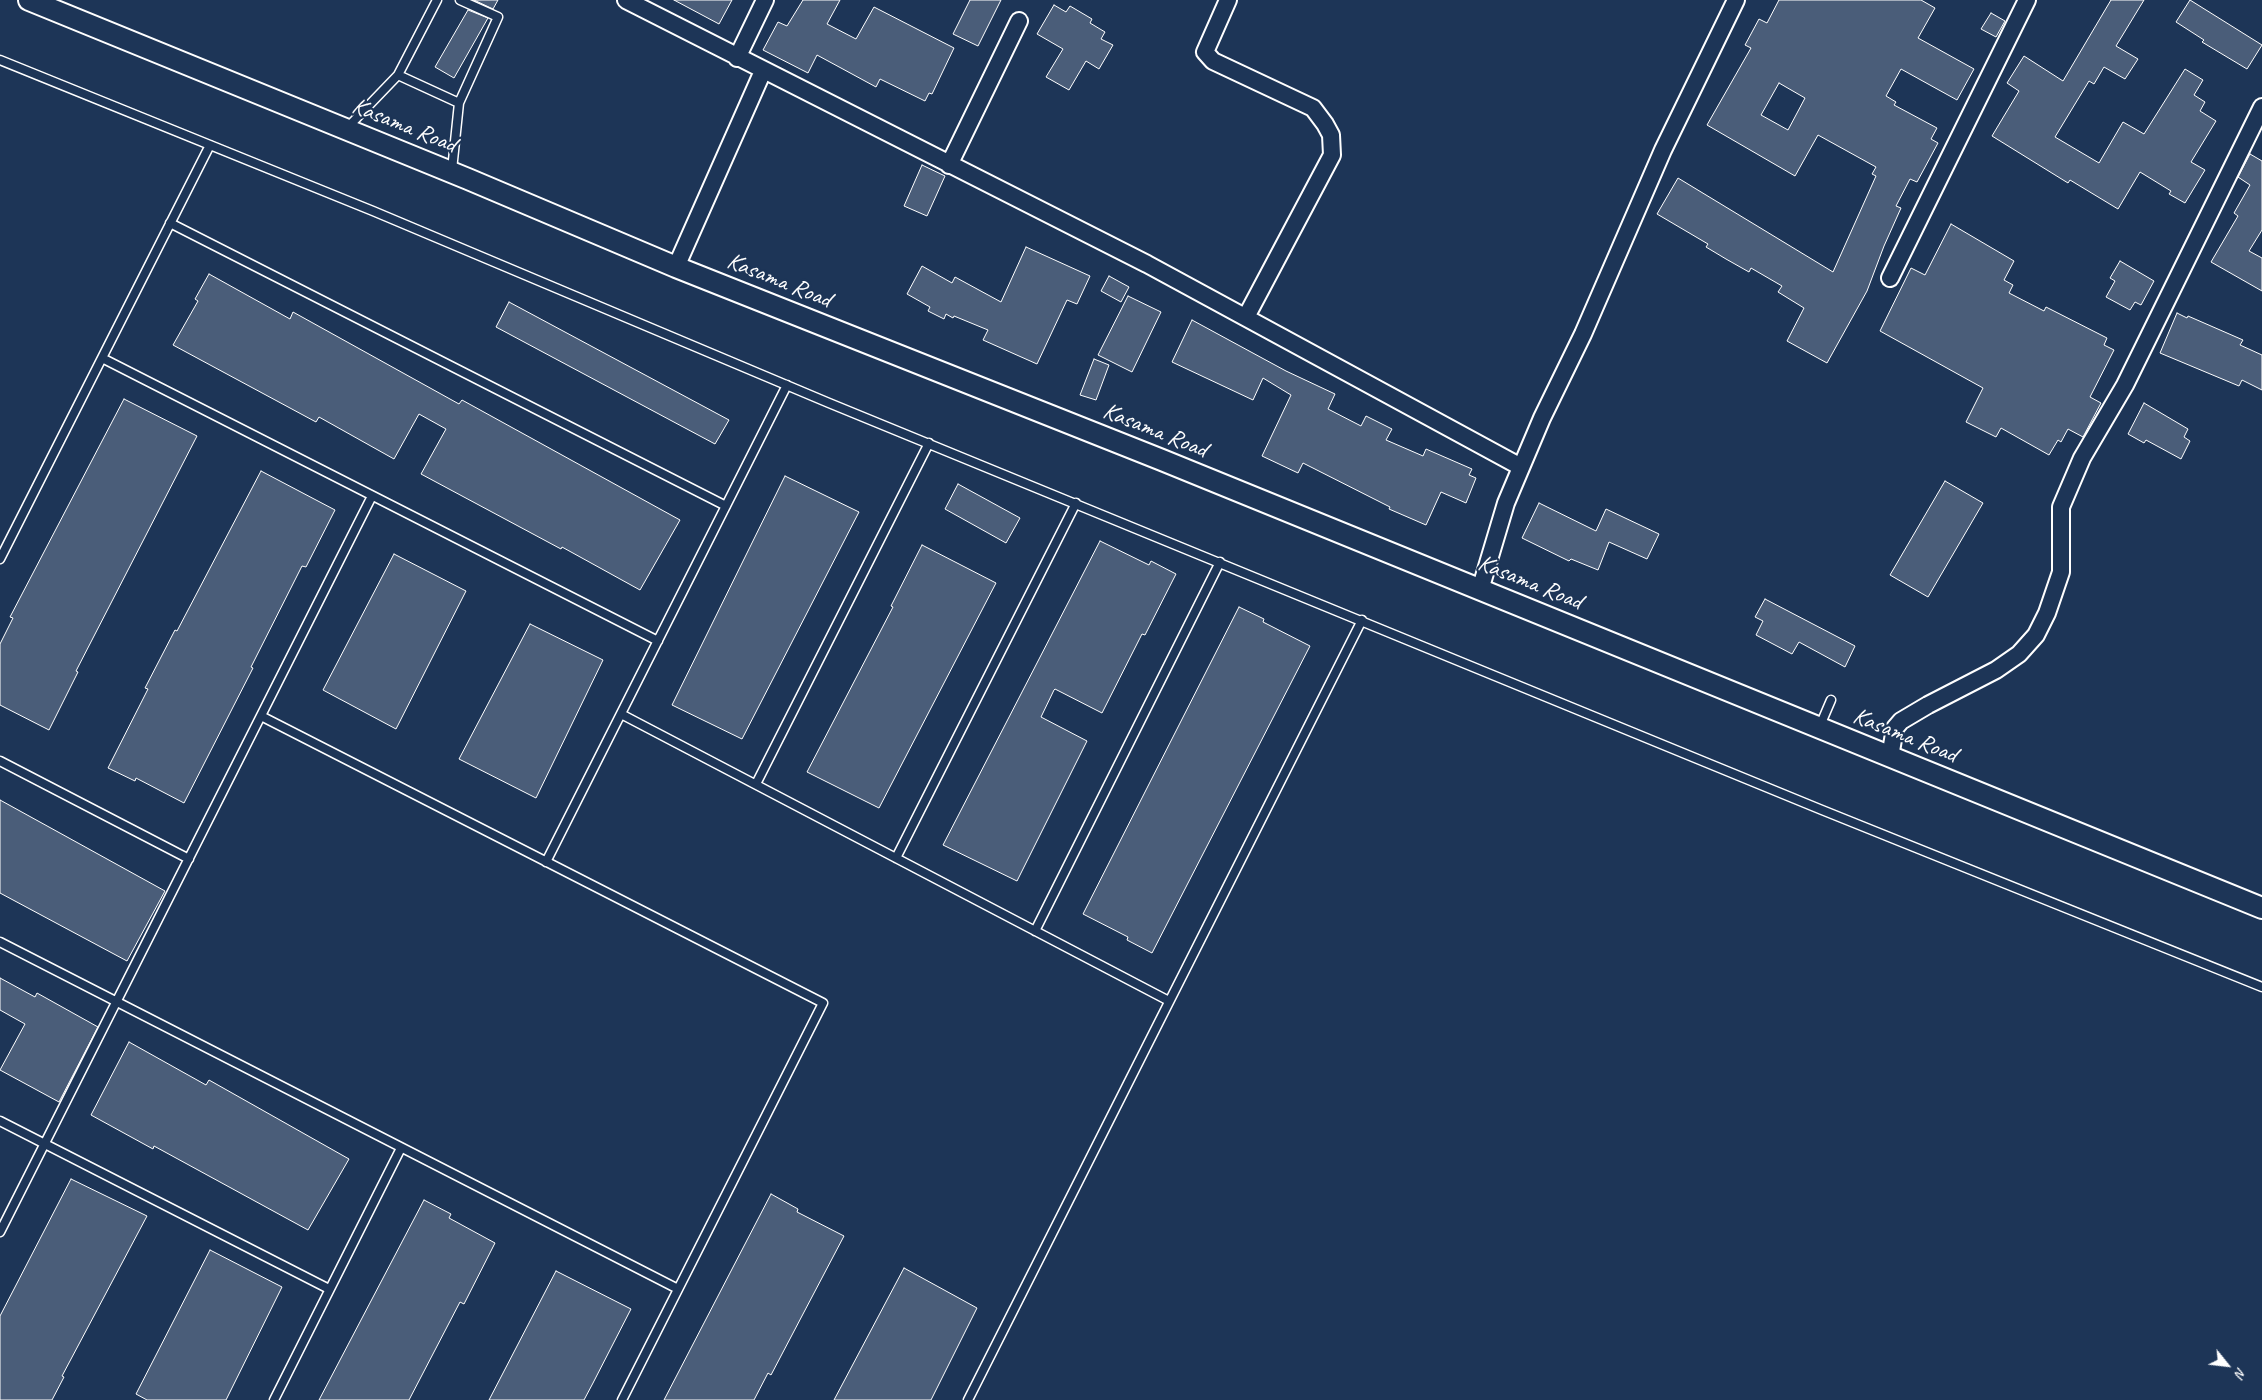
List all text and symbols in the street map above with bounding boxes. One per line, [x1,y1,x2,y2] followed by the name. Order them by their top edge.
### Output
[348,92,460,160] street label: Kasama Road
[723,247,835,315] street label: Kasama Road
[1099,397,1211,465] street label: Kasama Road
[1474,549,1586,617] street label: Kasama Road
[1849,702,1961,770] street label: Kasama Road
[2202,1340,2252,1390] north arrow
[2231,1365,2250,1380] text: N

